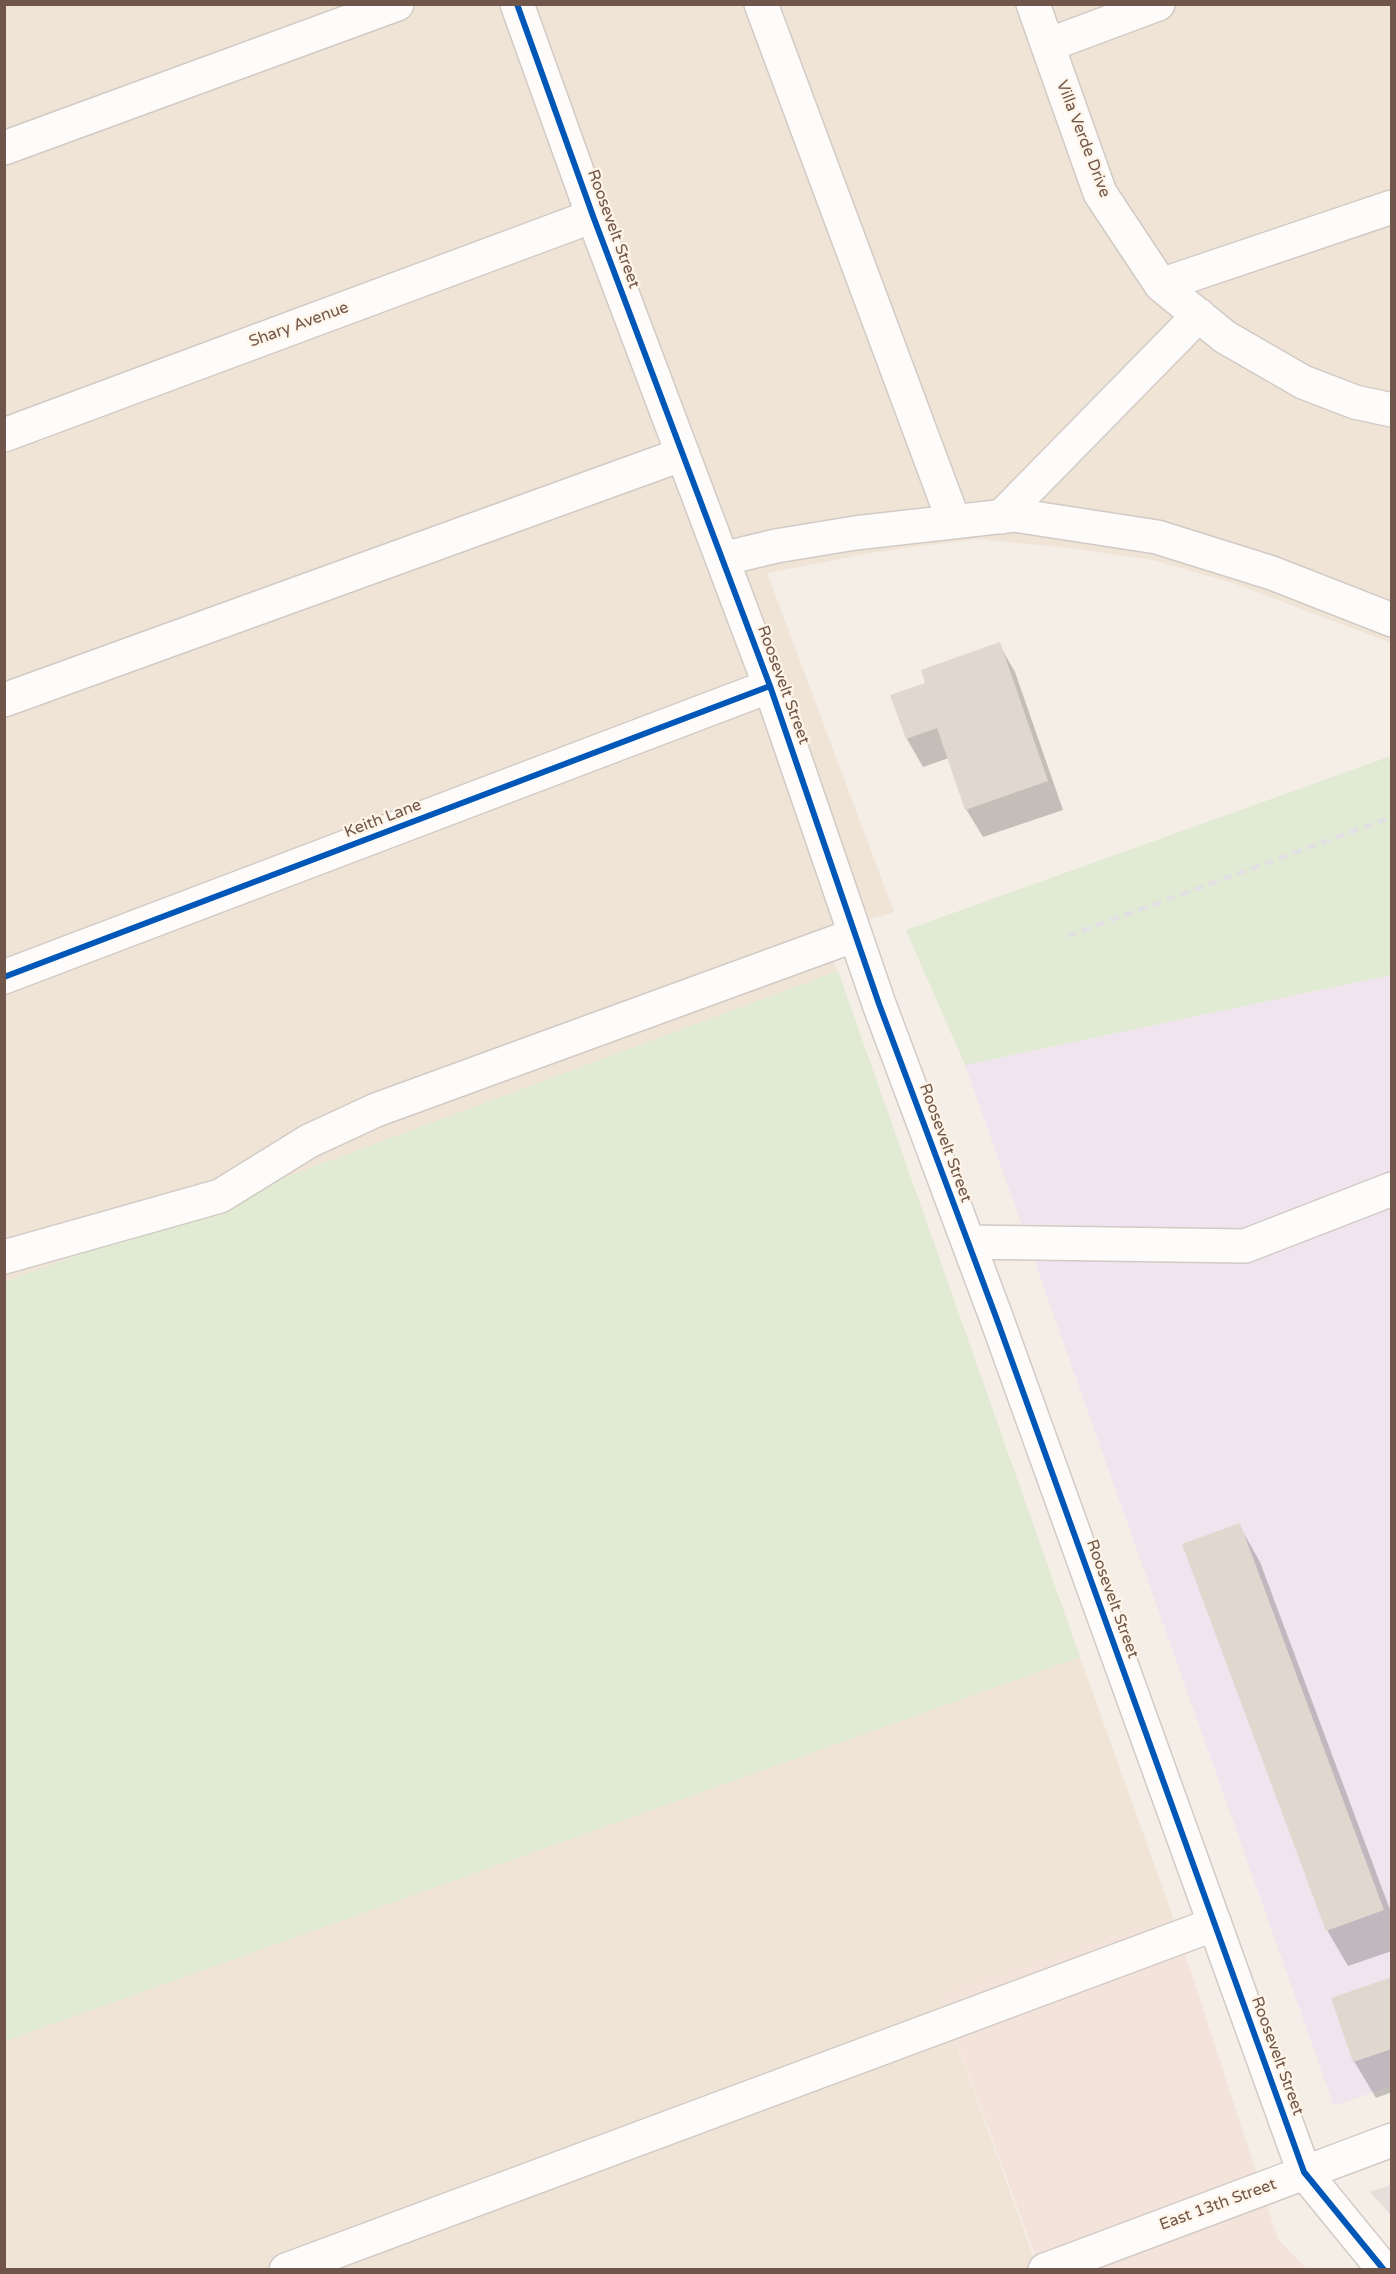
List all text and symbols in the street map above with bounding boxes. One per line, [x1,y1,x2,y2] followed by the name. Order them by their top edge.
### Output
[1052,78,1114,200] street label: Villa Verde Drive
[583,167,643,291] street label: Roosevelt Street
[247,298,351,352] street label: Shary Avenue
[753,623,813,747] street label: Roosevelt Street
[342,796,424,842] street label: Keith Lane
[915,1081,975,1205] street label: Roosevelt Street
[1082,1537,1142,1661] street label: Roosevelt Street
[1247,1994,1307,2118] street label: Roosevelt Street
[1157,2175,1279,2235] street label: East 13th Street

